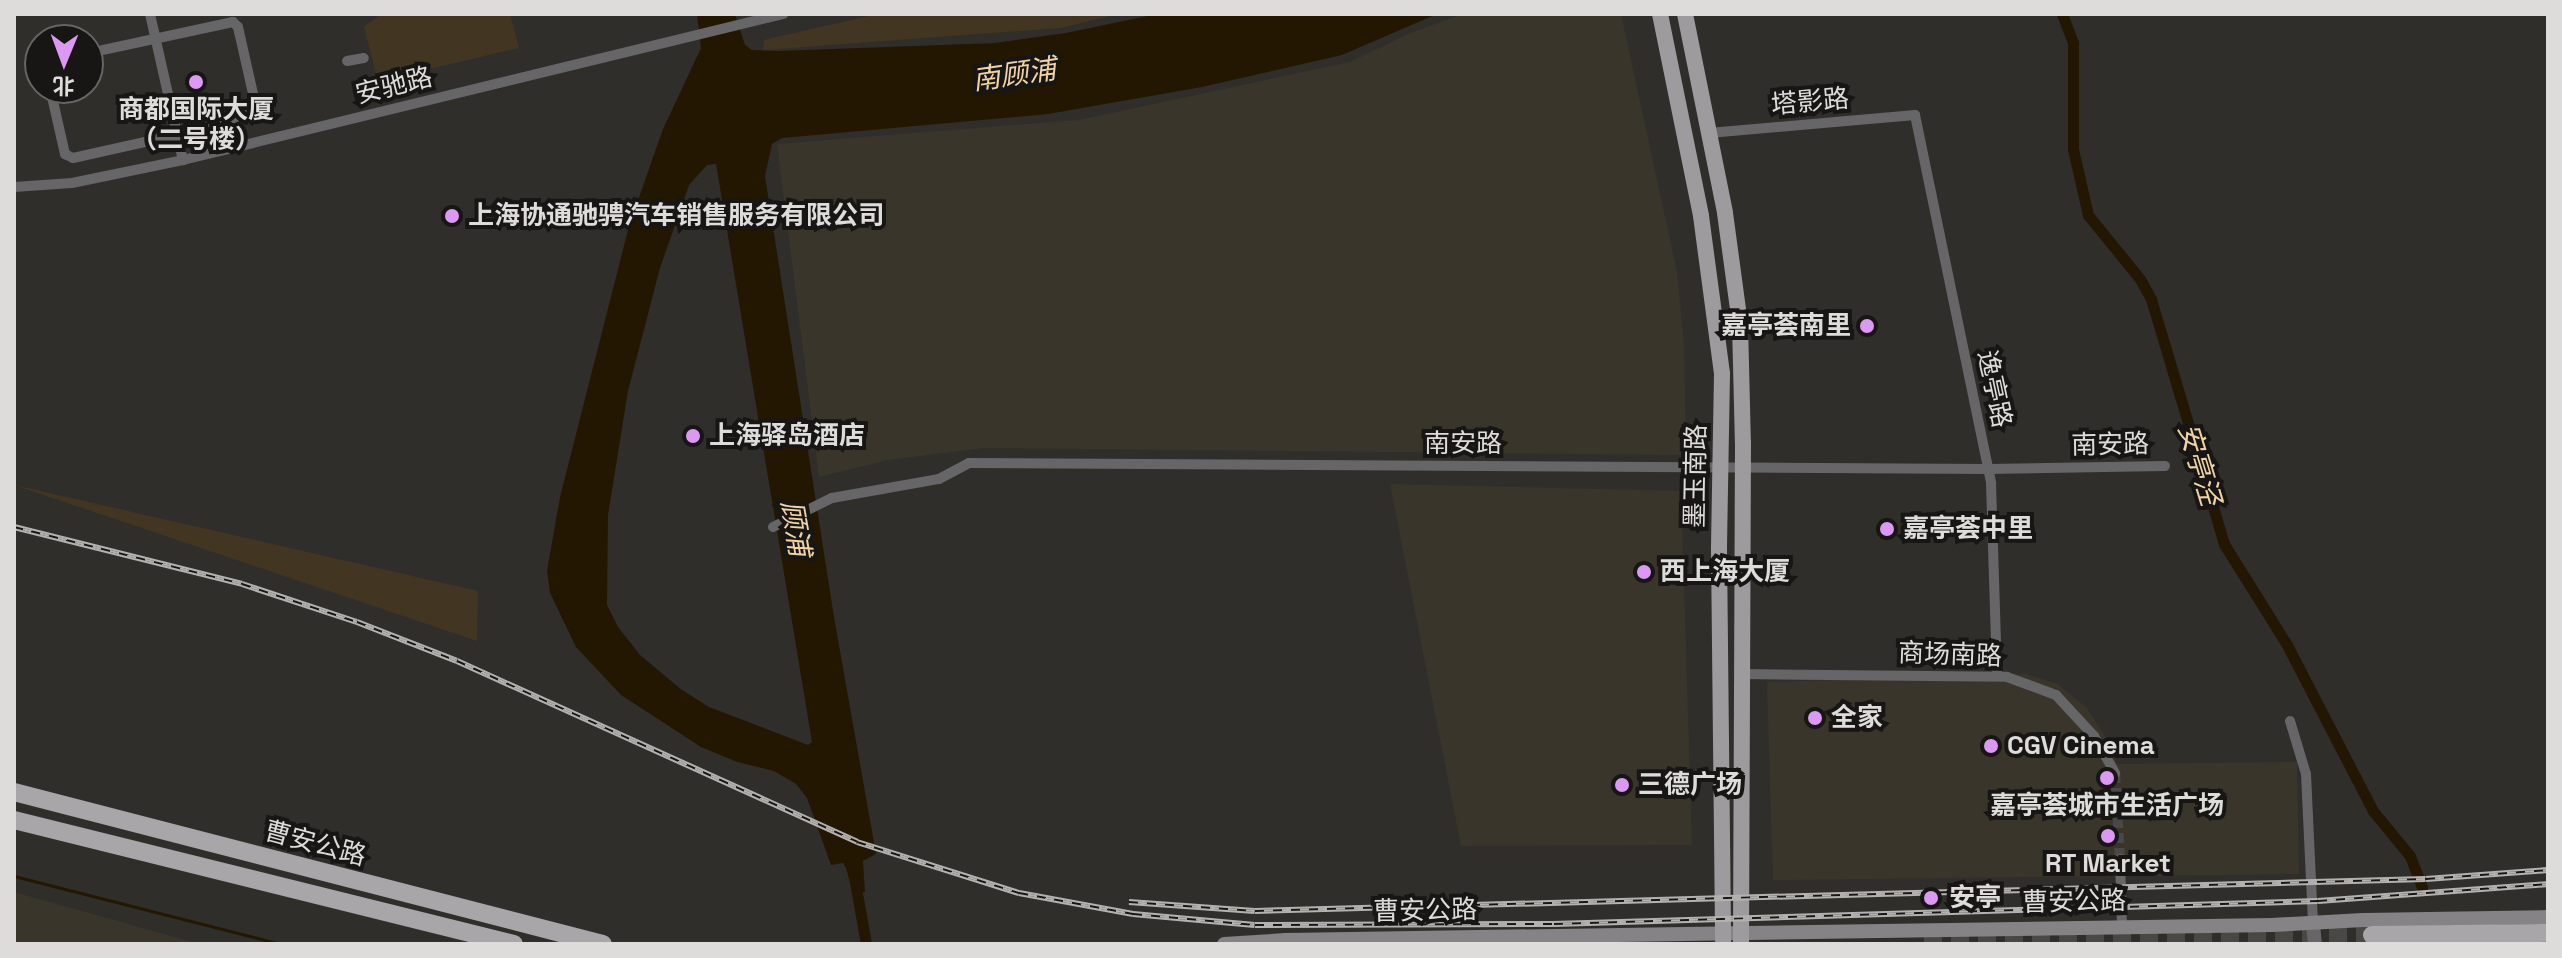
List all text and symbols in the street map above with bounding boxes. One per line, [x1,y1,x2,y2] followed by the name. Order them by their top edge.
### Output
[24,24,104,104] north arrow
[970,52,1058,96] water label: 南顾浦
[352,61,436,111] street label: 安驰路
[52,72,75,100] text: 北
[187,73,205,91] marker: 商都国际大厦 （二号楼）
[1770,83,1850,121] street label: 塔影路
[118,94,274,156] place label: 商都国际大厦 （二号楼）
[468,200,884,232] place label: 上海协通驰骋汽车销售服务有限公司
[443,207,461,225] marker: 上海协通驰骋汽车销售服务有限公司
[1721,310,1851,342] place label: 嘉亭荟南里
[1858,317,1876,335] marker: 嘉亭荟南里
[1971,348,2017,430] street label: 逸亭路
[2172,419,2228,509] water label: 安亭泾
[709,420,865,452] place label: 上海驿岛酒店
[1679,424,1713,528] street label: 墨玉南路
[684,427,702,445] marker: 上海驿岛酒店
[1424,428,1502,460] street label: 南安路
[2071,429,2149,461] street label: 南安路
[775,498,817,558] water label: 顾浦
[1903,513,2033,545] place label: 嘉亭荟中里
[1878,520,1896,538] marker: 嘉亭荟中里
[1660,556,1790,588] place label: 西上海大厦
[1635,563,1653,581] marker: 西上海大厦
[1897,638,2003,672] street label: 商场南路
[1831,702,1883,734] place label: 全家
[1806,709,1824,727] marker: 全家
[2007,730,2155,762] place label: CGV Cinema
[1982,737,2000,755] marker: CGV Cinema
[1638,769,1742,801] place label: 三德广场
[2098,769,2116,787] marker: 嘉亭荟城市生活广场
[1613,776,1631,794] marker: 三德广场
[1990,790,2224,822] place label: 嘉亭荟城市生活广场
[261,815,369,873] street label: 曹安公路
[2099,827,2117,845] marker: RT Market
[2045,848,2171,880] place label: RT Market
[1949,882,2001,914] place label: 安亭
[2022,885,2126,919] street label: 曹安公路
[1920,887,1942,909] marker: 安亭
[1373,894,1477,928] street label: 曹安公路

